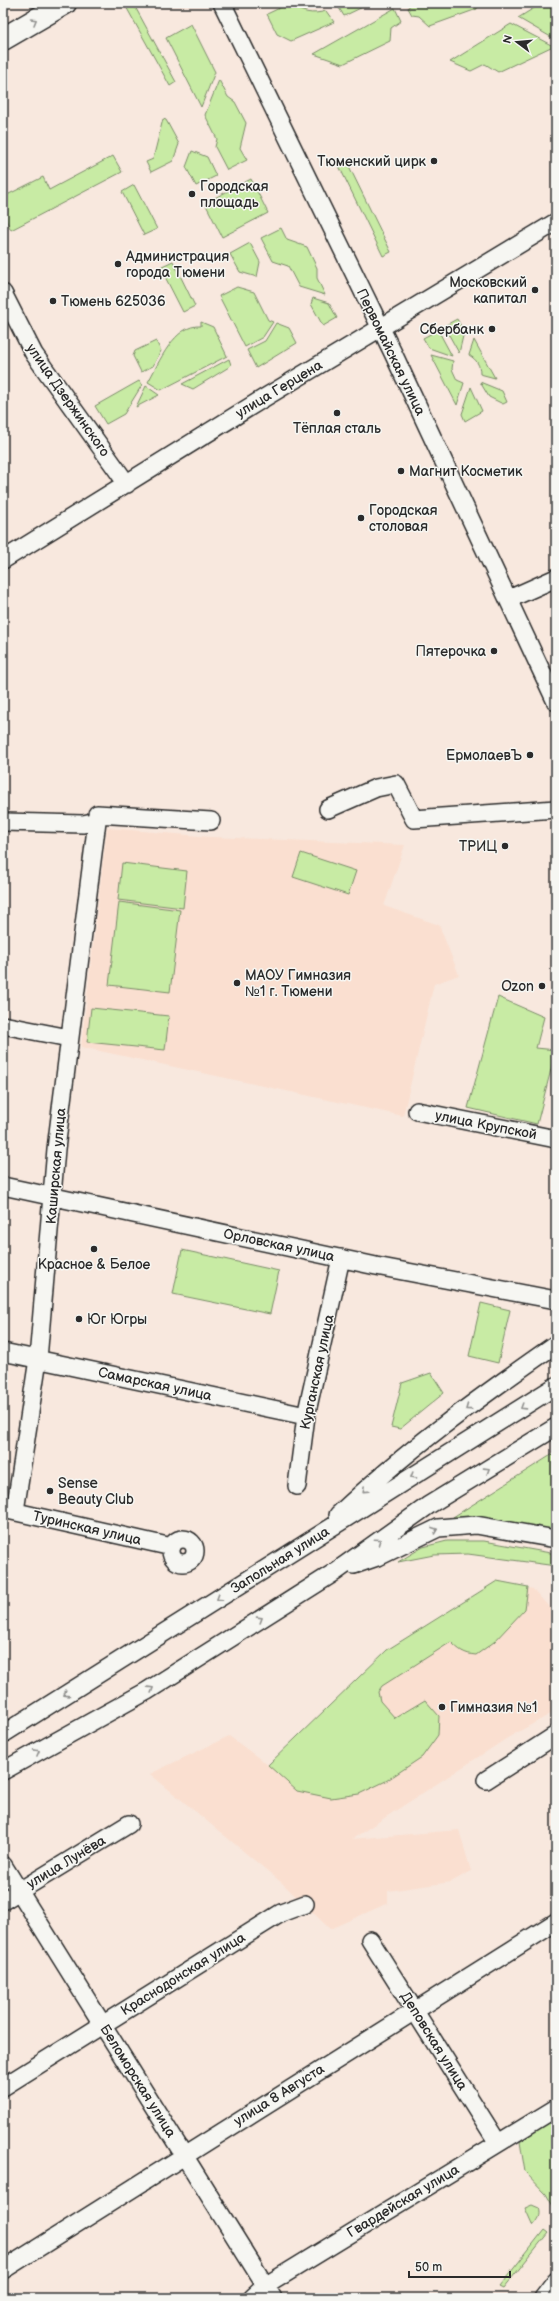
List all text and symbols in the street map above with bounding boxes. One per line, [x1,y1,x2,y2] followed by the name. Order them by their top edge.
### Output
[30,18,37,25] one-way arrow
[497,22,537,62] north arrow
[500,34,515,45] text: N
[317,153,427,170] place label: Тюменский цирк
[429,156,439,166] marker: Тюменский цирк
[200,178,269,211] place label: Городская площадь
[187,189,197,199] marker: Городская площадь
[125,248,229,281] place label: Администрация города Тюмени
[113,259,123,269] marker: Администрация города Тюмени
[449,274,527,307] place label: Московский капитал
[530,285,540,295] marker: Московский капитал
[353,286,429,419] street label: Первомайская улица
[61,293,166,310] place label: Тюмень 625036
[48,296,58,306] marker: Тюмень 625036
[420,321,485,338] place label: Сбербанк
[487,324,497,334] marker: Сбербанк
[23,340,113,460] street label: улица Дзержинского
[233,356,326,422] street label: улица Герцена
[332,408,342,418] marker: Тёплая сталь
[293,420,381,437] place label: Тёплая сталь
[409,463,523,480] place label: Магнит Косметик
[396,466,406,476] marker: Магнит Косметик
[369,502,438,535] place label: Городская столовая
[356,513,366,523] marker: Городская столовая
[416,643,487,660] place label: Пятерочка
[489,646,499,656] marker: Пятерочка
[446,747,522,764] place label: ЕрмолаевЪ
[525,750,535,760] marker: ЕрмолаевЪ
[459,838,497,855] place label: ТРИЦ
[500,841,510,851] marker: ТРИЦ
[245,967,351,1000] place label: МАОУ Гимназия №1 г. Тюмени
[232,978,242,988] marker: МАОУ Гимназия №1 г. Тюмени
[501,978,534,995] place label: Ozon
[537,981,547,991] marker: Ozon
[42,1107,70,1225] street label: Каширская улица
[434,1107,538,1143] street label: улица Крупской
[222,1225,337,1265] street label: Орловская улица
[89,1244,99,1254] marker: Красное & Белое
[38,1256,150,1273] place label: Красное & Белое
[87,1311,147,1328] place label: Юг Югры
[296,1312,338,1431] street label: Курганская улица
[74,1314,84,1324] marker: Юг Югры
[97,1364,214,1405] street label: Самарская улица
[520,1402,527,1409] one-way arrow
[465,1403,472,1410] one-way arrow
[482,1467,489,1474] one-way arrow
[410,1471,417,1479] one-way arrow
[58,1475,134,1508] place label: Sense Beauty Club
[362,1485,369,1492] one-way arrow
[45,1486,55,1496] marker: Sense Beauty Club
[31,1507,144,1549] street label: Туринская улица
[228,1522,333,1597] street label: Запольная улица
[432,1527,439,1535] one-way arrow
[374,1538,381,1546] one-way arrow
[216,1594,223,1601] one-way arrow
[256,1617,263,1624] one-way arrow
[147,1686,154,1693] one-way arrow
[63,1690,70,1697] one-way arrow
[450,1699,538,1716] place label: Гимназия №1
[437,1702,447,1712] marker: Гимназия №1
[33,1749,40,1756] one-way arrow
[23,1831,109,1892] street label: улица Лунёва
[118,1928,249,2019] street label: Краснодонская улица
[397,1989,472,2094] street label: Деповская улица
[96,2021,180,2141] street label: Беломорская улица
[231,2060,328,2130] street label: улица 8 Августа
[344,2160,463,2241] street label: Гвардейская улица
[409,2253,510,2279] scale bar
[415,2260,442,2275] text: 50 m

